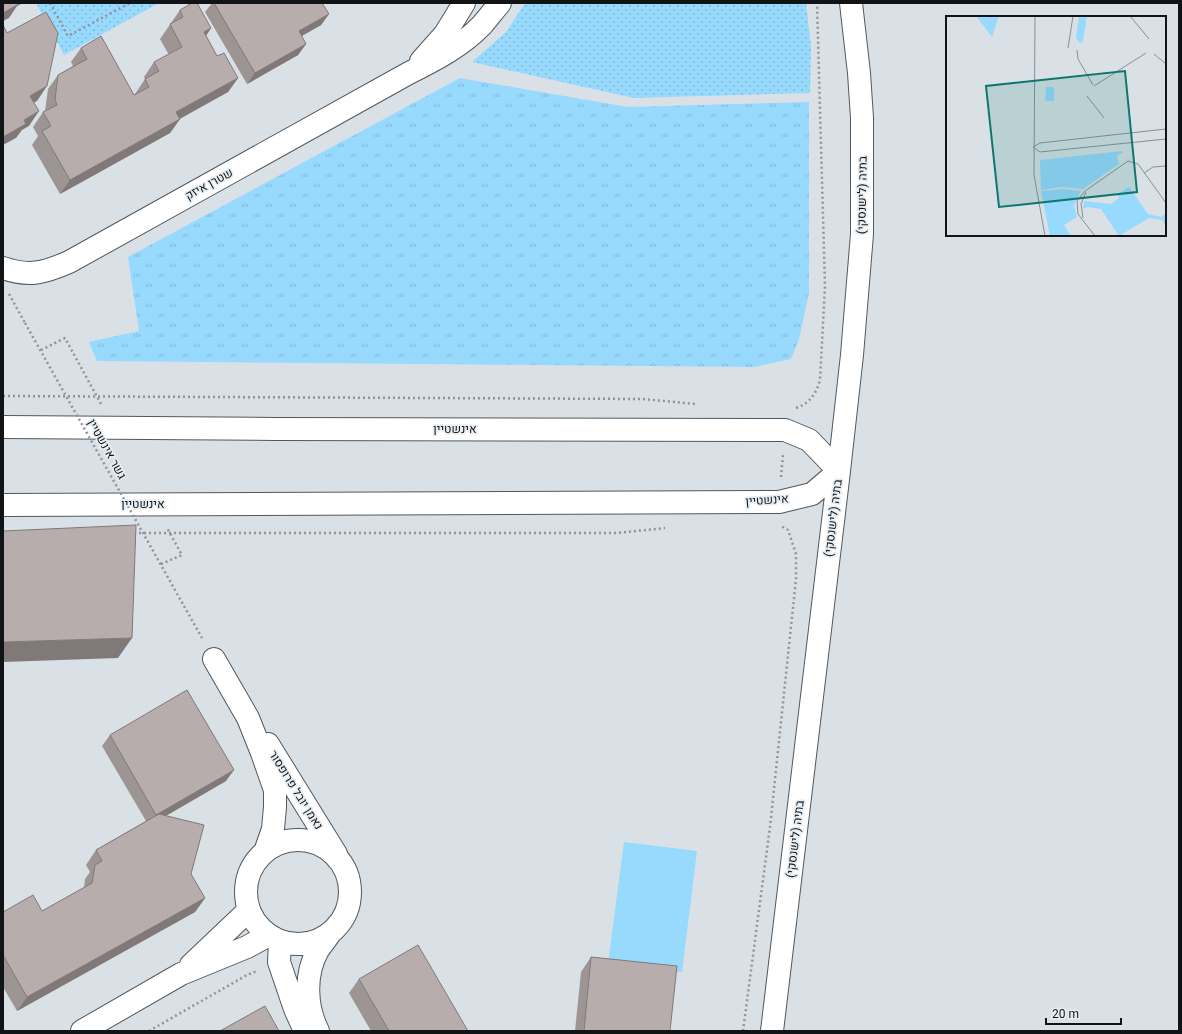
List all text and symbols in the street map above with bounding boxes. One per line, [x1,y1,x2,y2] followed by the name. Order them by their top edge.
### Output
[946,16,1166,236] inset map
[852,155,872,234] street label: בתיה (לישנסקי)
[182,163,236,205] street label: שטרן איזק
[83,416,131,483] street label: גשר אינשטיין
[433,420,477,438] street label: אינשטיין
[819,477,847,558] street label: בתיה (לישנסקי)
[745,489,790,510] street label: אינשטיין
[121,495,165,513] street label: אינשטיין
[264,747,328,833] street label: נאמן יובל פרופסור
[781,798,809,879] street label: בתיה (לישנסקי)
[1046,1000,1121,1026] scale bar
[1052,1005,1079,1023] text: 20 m

